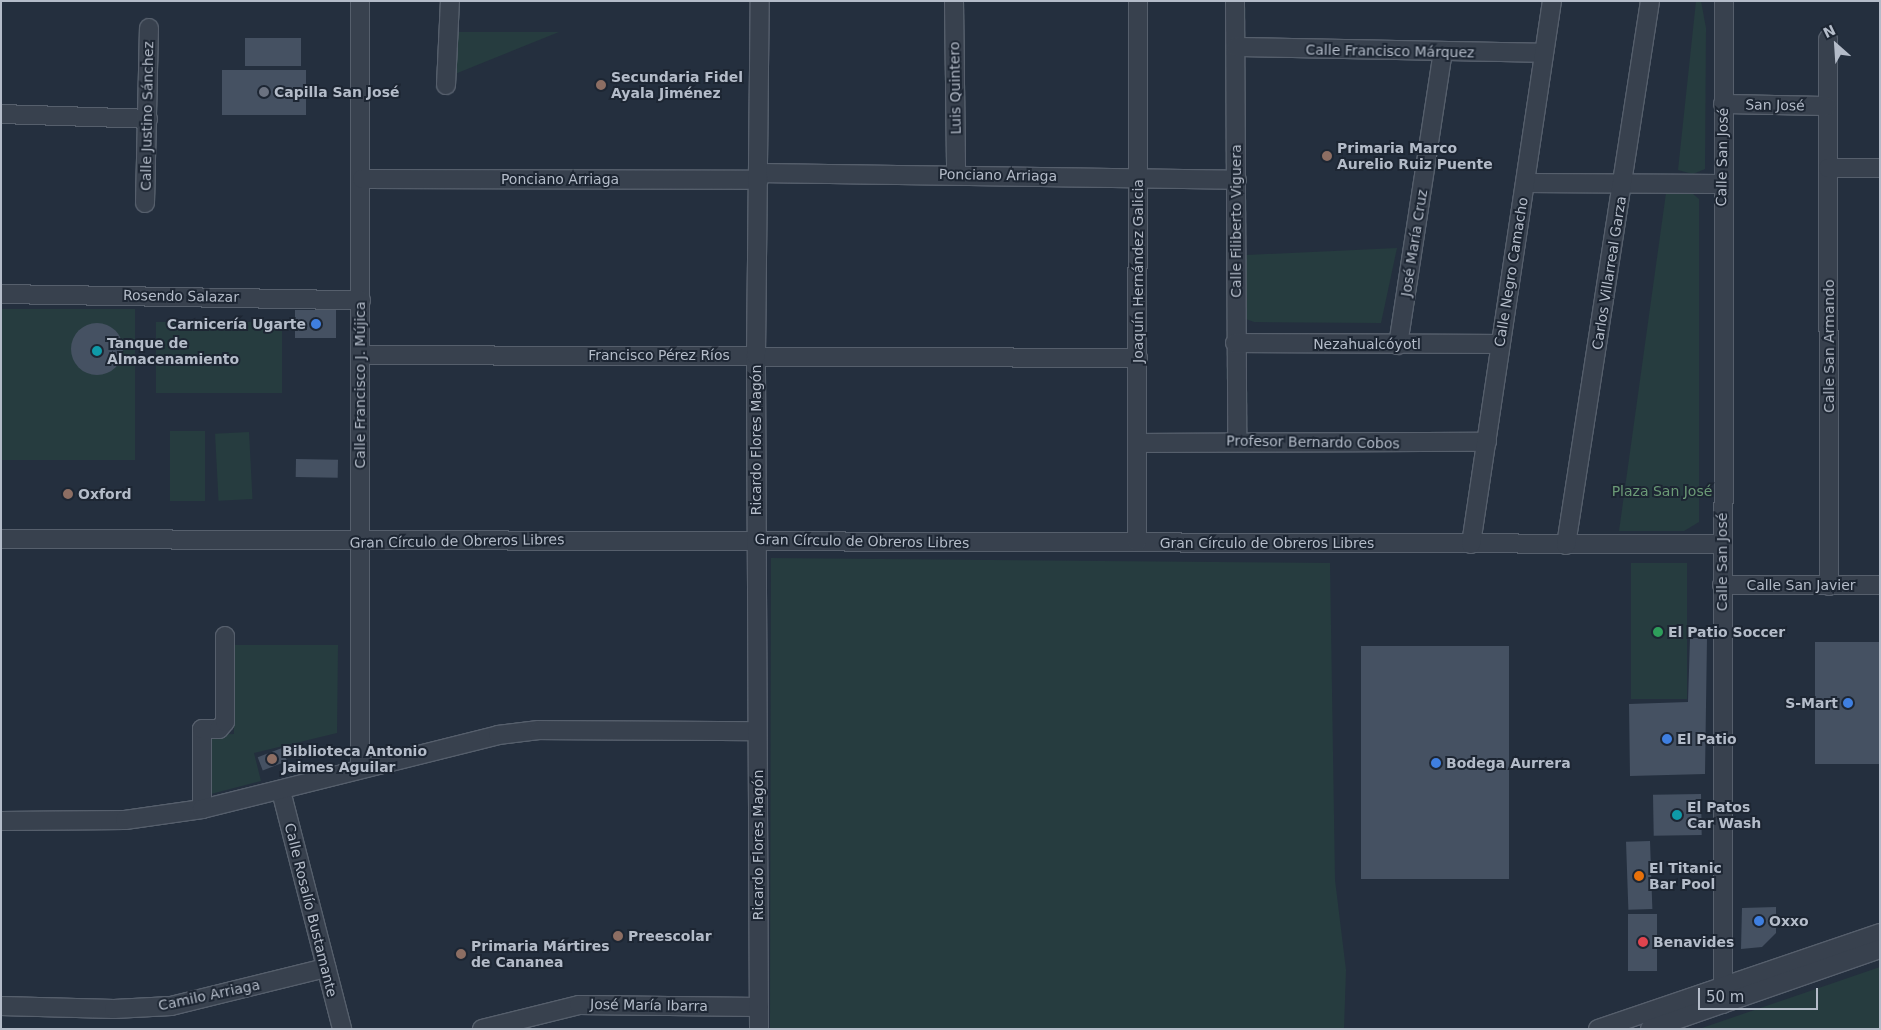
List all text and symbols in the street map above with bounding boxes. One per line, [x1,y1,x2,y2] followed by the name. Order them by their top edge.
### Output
[1811,20,1861,70] north arrow
[1821,22,1838,41] text: N
[137,41,157,191] street label: Calle Justino Sánchez
[946,41,964,135] street label: Luis Quintero
[1305,41,1475,61] street label: Calle Francisco Márquez
[611,69,743,102] place label: Secundaria Fidel Ayala Jiménez
[595,79,607,91] marker: Secundaria Fidel Ayala Jiménez
[274,84,399,100] place label: Capilla San José
[258,86,270,98] marker: Capilla San José
[1745,96,1805,114] street label: San José
[1713,108,1731,206] street label: Calle San José
[1337,140,1493,172] place label: Primaria Marco Aurelio Ruiz Puente
[1228,144,1244,298] street label: Calle Filiberto Viguera
[1321,150,1333,162] marker: Primaria Marco Aurelio Ruiz Puente
[939,166,1057,184] street label: Ponciano Arriaga
[501,171,619,187] street label: Ponciano Arriaga
[1130,179,1146,363] street label: Joaquín Hernández Galicia
[1397,188,1431,298] street label: José María Cruz
[1589,195,1629,351] street label: Carlos Villarreal Garza
[1491,196,1531,348] street label: Calle Negro Camacho
[1821,279,1837,413] street label: Calle San Armando
[123,287,239,305] street label: Rosendo Salazar
[352,301,368,469] street label: Calle Francisco J. Mújica
[167,316,306,332] place label: Carnicería Ugarte
[310,318,322,330] marker: Carnicería Ugarte
[107,335,239,368] place label: Tanque de Almacenamiento
[1313,336,1421,352] street label: Nezahualcóyotl
[91,345,103,357] marker: Tanque de Almacenamiento
[588,347,730,363] street label: Francisco Pérez Ríos
[748,365,764,515] street label: Ricardo Flores Magón
[1226,432,1400,452] street label: Profesor Bernardo Cobos
[1612,483,1712,499] park label: Plaza San José
[78,486,132,502] place label: Oxford
[62,488,74,500] marker: Oxford
[1714,513,1730,611] street label: Calle San José
[350,531,564,551] street label: Gran Círculo de Obreros Libres
[755,531,969,551] street label: Gran Círculo de Obreros Libres
[1160,535,1374,551] street label: Gran Círculo de Obreros Libres
[1746,577,1856,593] street label: Calle San Javier
[1668,624,1785,640] place label: El Patio Soccer
[1652,626,1664,638] marker: El Patio Soccer
[1785,695,1838,711] place label: S-Mart
[1842,697,1854,709] marker: S-Mart
[1677,731,1737,747] place label: El Patio
[1661,733,1673,745] marker: El Patio
[282,743,427,776] place label: Biblioteca Antonio Jaimes Aguilar
[266,753,278,765] marker: Biblioteca Antonio Jaimes Aguilar
[1446,755,1571,771] place label: Bodega Aurrera
[1430,757,1442,769] marker: Bodega Aurrera
[750,770,766,920] street label: Ricardo Flores Magón
[1687,799,1761,832] place label: El Patos Car Wash
[1671,809,1683,821] marker: El Patos Car Wash
[281,821,341,999] street label: Calle Rosalío Bustamante
[1649,860,1722,892] place label: El Titanic Bar Pool
[1633,870,1645,882] marker: El Titanic Bar Pool
[1769,913,1809,929] place label: Oxxo
[1753,915,1765,927] marker: Oxxo
[628,928,712,944] place label: Preescolar
[612,930,624,942] marker: Preescolar
[1653,934,1734,950] place label: Benavides
[1637,936,1649,948] marker: Benavides
[471,938,610,970] place label: Primaria Mártires de Cananea
[455,948,467,960] marker: Primaria Mártires de Cananea
[157,976,261,1014] street label: Camilo Arriaga
[1701,978,1821,1010] scale bar
[1706,988,1744,1006] text: 50 m
[590,996,708,1014] street label: José María Ibarra

